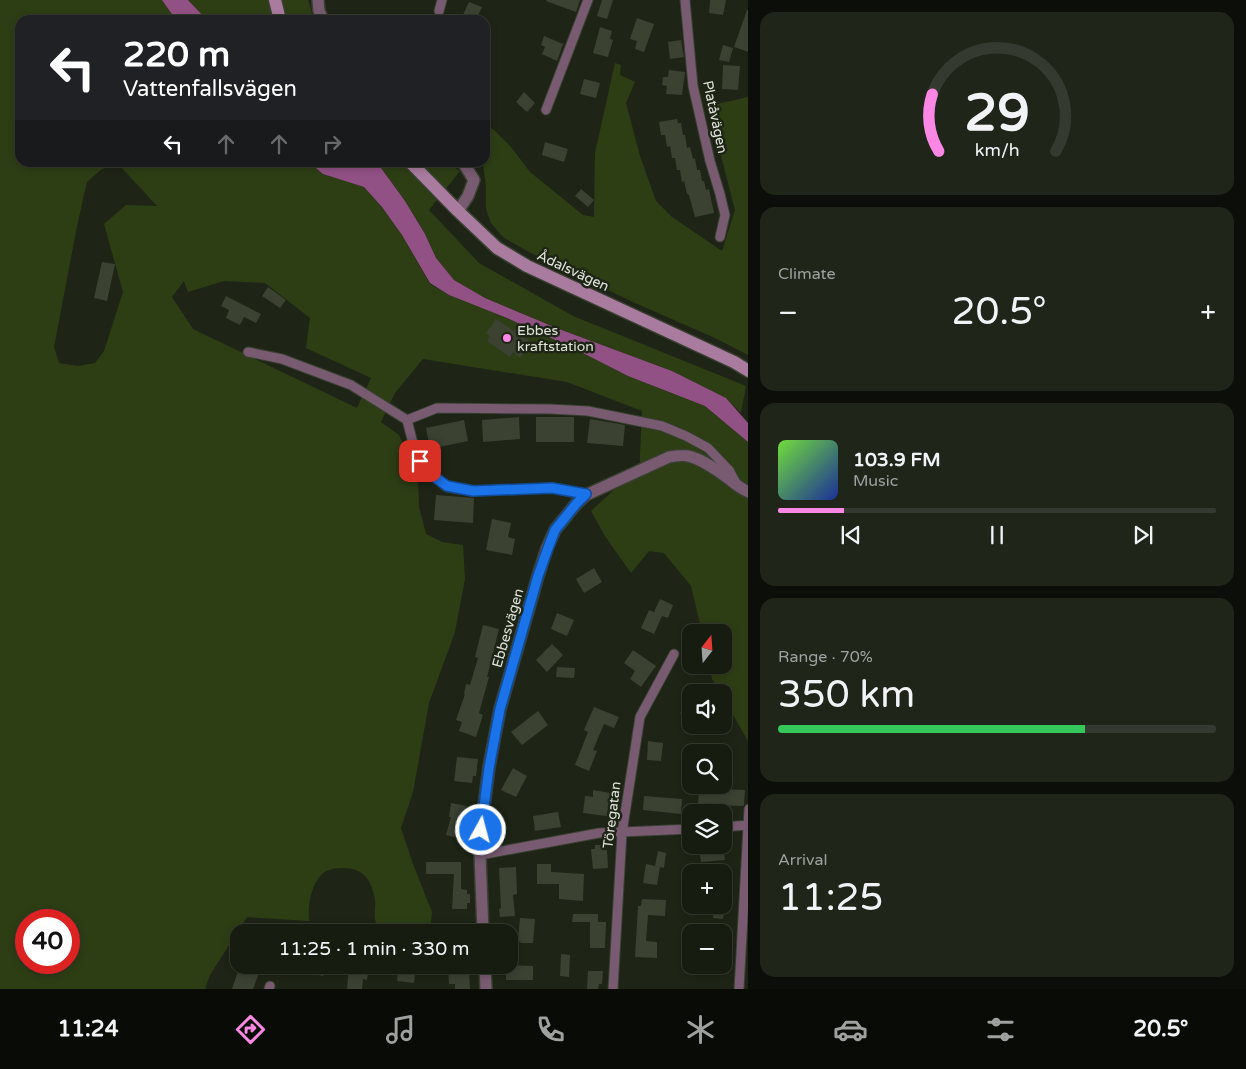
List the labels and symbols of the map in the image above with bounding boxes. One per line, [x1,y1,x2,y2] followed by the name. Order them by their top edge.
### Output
[699,79,731,155] street label: Platåvägen
[534,247,612,295] street label: Ådalsvägen
[517,322,594,355] place label: Ebbes kraftstation
[501,332,513,344] marker: Ebbes kraftstation
[399,440,441,482] pin
[489,586,527,670] street label: Ebbesvägen
[682,624,732,674] north arrow
[599,780,625,850] street label: Töregatan
[454,803,506,855] position arrow
[15,909,80,974] speed limit sign: 40

